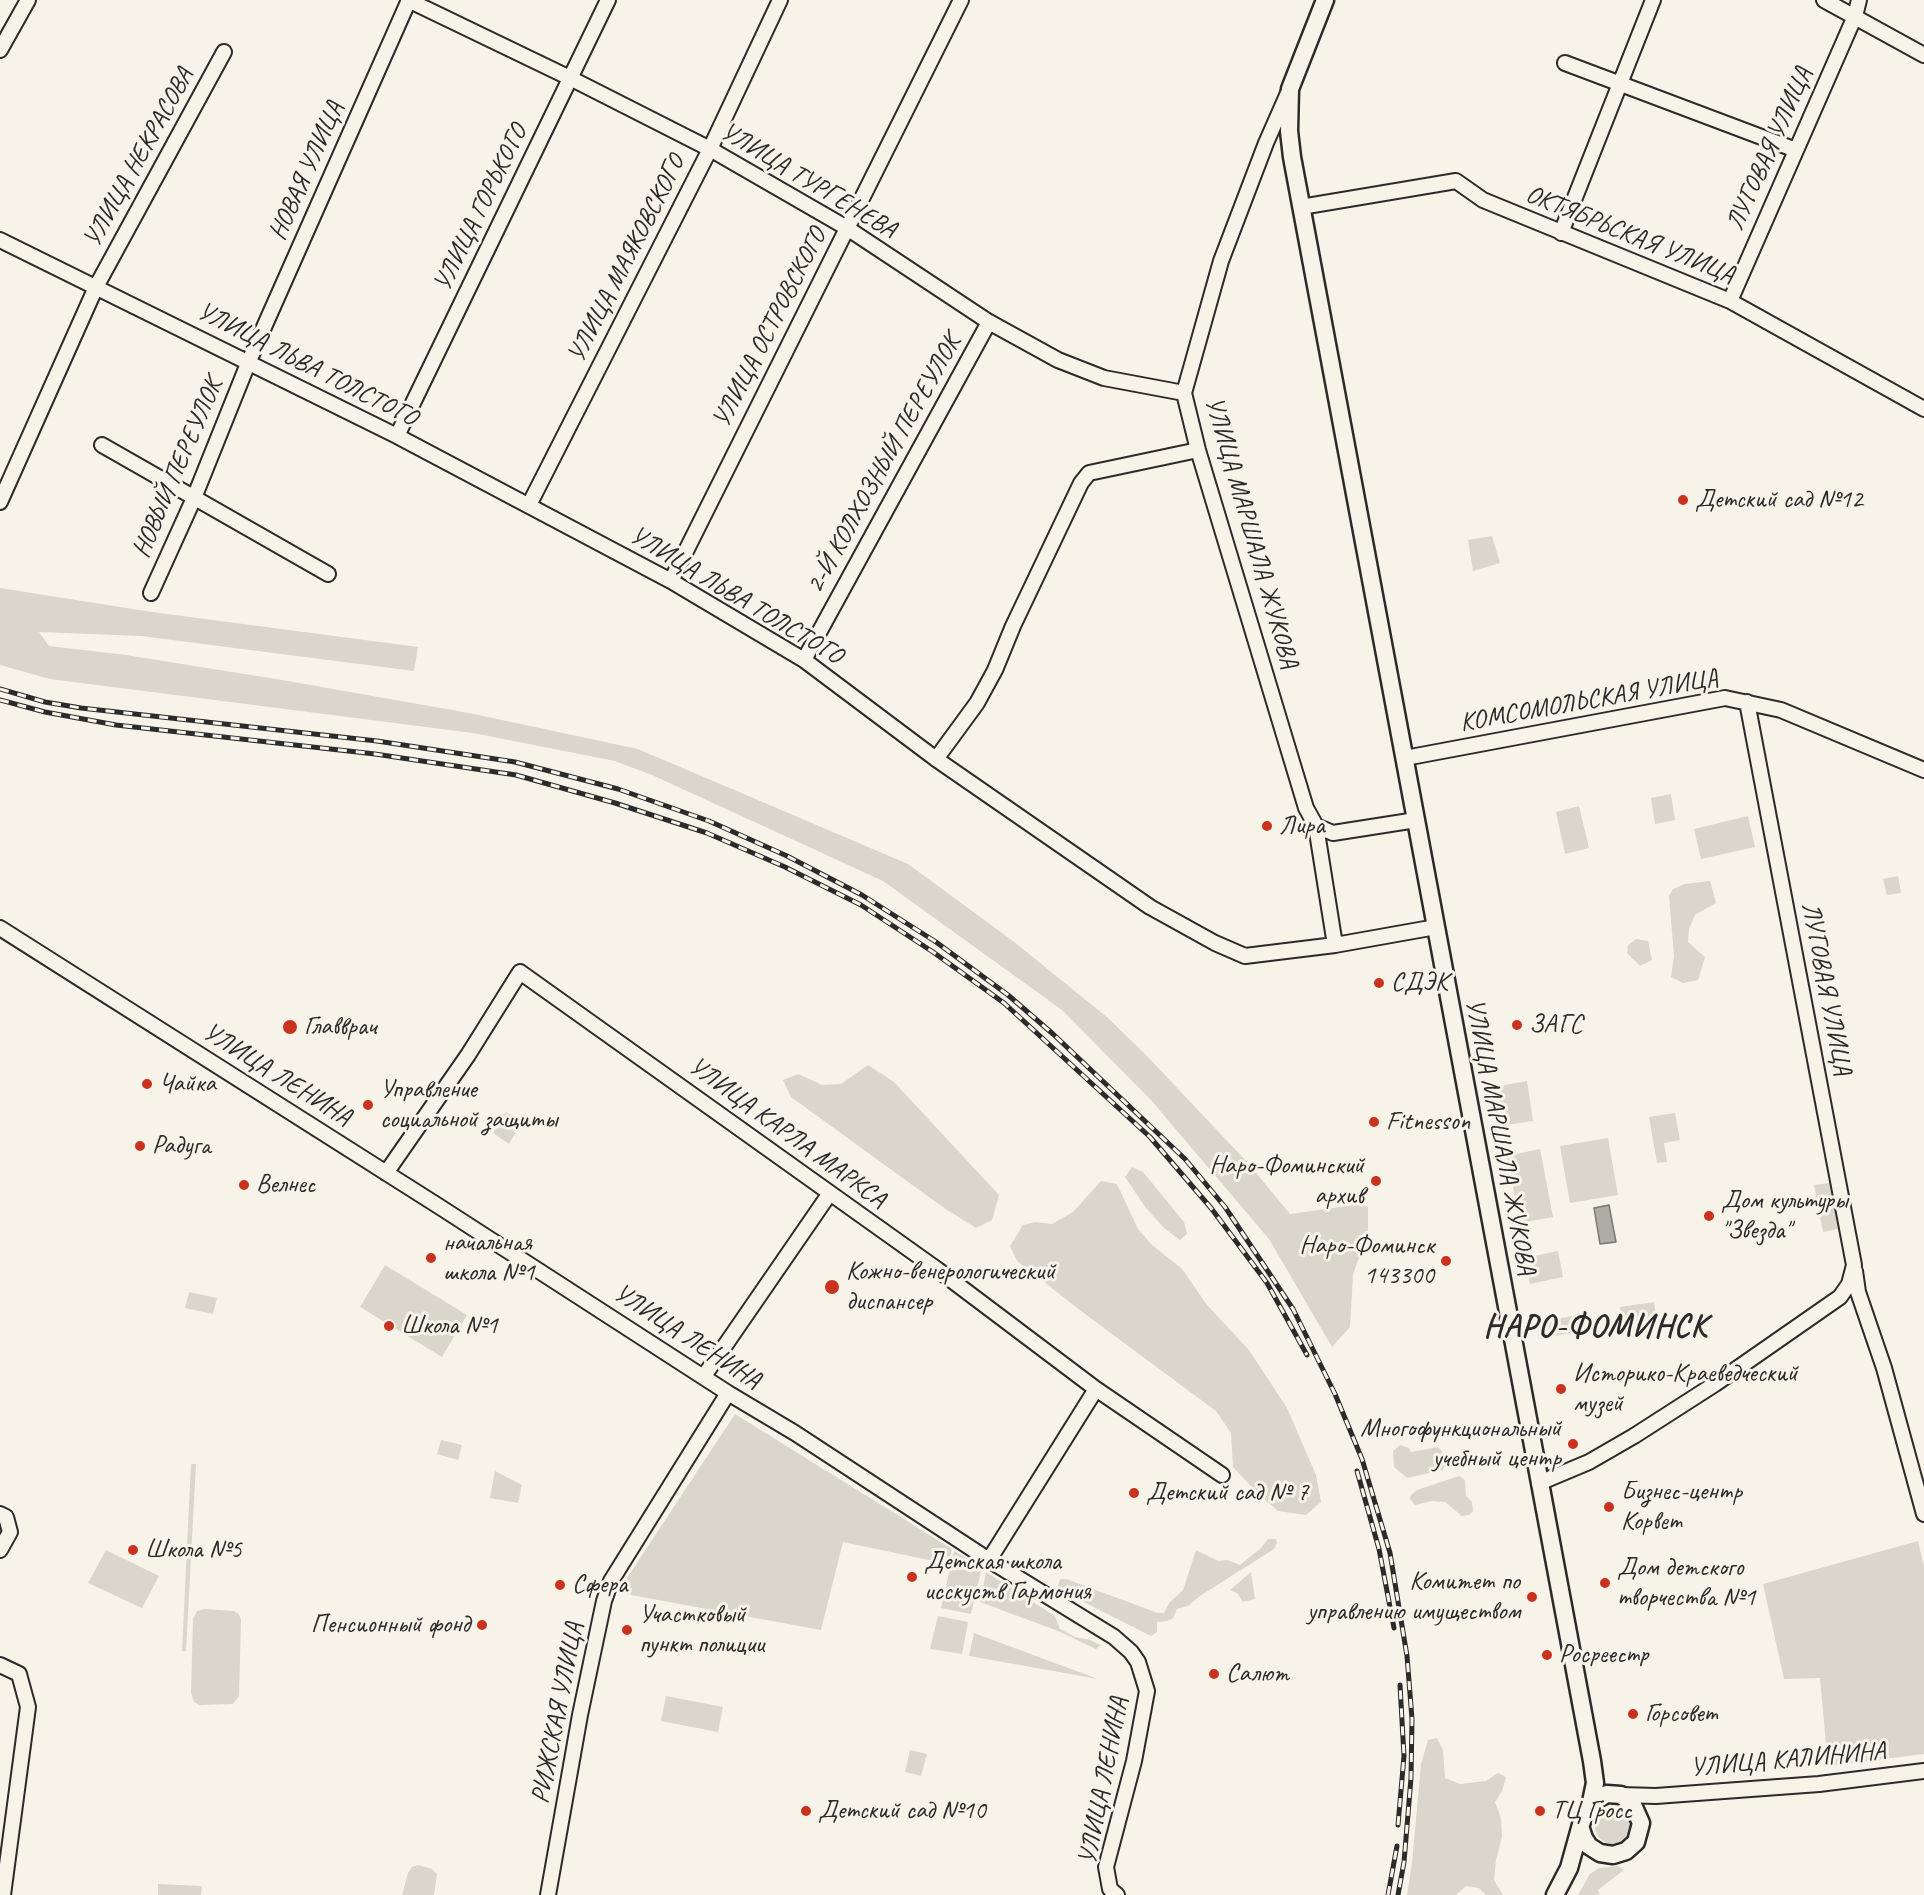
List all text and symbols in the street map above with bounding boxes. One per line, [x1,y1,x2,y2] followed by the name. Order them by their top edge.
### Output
[77,63,201,253] street label: УЛИЦА НЕКРАСОВА
[1720,63,1820,235] street label: ЛУГОВАЯ УЛИЦА
[263,97,351,245] street label: НОВАЯ УЛИЦА
[714,116,902,246] street label: УЛИЦА ТУРГЕНЕВА
[427,120,535,296] street label: УЛИЦА ГОРЬКОГО
[561,150,693,368] street label: УЛИЦА МАЯКОВСКОГО
[1521,179,1739,291] street label: ОКТЯБРЬСКАЯ УЛИЦА
[706,223,834,433] street label: УЛИЦА ОСТРОВСКОГО
[192,296,422,434] street label: УЛИЦА ЛЬВА ТОЛСТОГО
[800,329,968,599] street label: 2-Й КОЛХОЗНЫЙ ПЕРЕУЛОК
[126,373,230,563] street label: НОВЫЙ ПЕРЕУЛОК
[1197,394,1305,672] street label: УЛИЦА МАРШАЛА ЖУКОВА
[1695,484,1863,516] place label: Детский сад №12
[1676,493,1690,507] marker: Детский сад №12
[624,520,848,672] street label: УЛИЦА ЛЬВА ТОЛСТОГО
[1458,663,1720,739] street label: КОМСОМОЛЬСКАЯ УЛИЦА
[1279,810,1325,842] place label: Лира
[1260,819,1274,833] marker: Лира
[1794,900,1858,1078] street label: ЛУГОВАЯ УЛИЦА
[1391,967,1448,999] place label: СДЭК
[1372,976,1386,990] marker: СДЭК
[1458,996,1542,1278] street label: УЛИЦА МАРШАЛА ЖУКОВА
[1529,1009,1582,1041] place label: ЗАГС
[304,1011,377,1043] place label: Главврач
[197,1017,357,1133] street label: УЛИЦА ЛЕНИНА
[281,1018,299,1036] marker: Главврач
[1510,1018,1524,1032] marker: ЗАГС
[682,1051,892,1215] street label: УЛИЦА КАРЛА МАРКСА
[159,1068,216,1100] place label: Чайка
[380,1074,558,1136] place label: Управление социальной защиты
[140,1077,154,1091] marker: Чайка
[361,1098,375,1112] marker: Управление социальной защиты
[1386,1106,1470,1138] place label: Fitnesson
[1367,1115,1381,1129] marker: Fitnesson
[152,1130,210,1162] place label: Радуга
[133,1139,147,1153] marker: Радуга
[1209,1150,1364,1212] place label: Наро-Фоминский архив
[256,1169,315,1201] place label: Велнес
[1369,1174,1383,1188] marker: Наро-Фоминский архив
[237,1178,251,1192] marker: Велнес
[1721,1185,1848,1246] place label: Дом культуры "Звезда"
[1702,1209,1716,1223] marker: Дом культуры "Звезда"
[443,1227,535,1288] place label: начальная школа №1
[1300,1230,1434,1292] place label: Наро-Фоминск 143300
[424,1251,438,1265] marker: начальная школа №1
[1439,1254,1453,1268] marker: Наро-Фоминск 143300
[846,1256,1055,1318] place label: Кожно-венерологический диспансер
[607,1278,767,1396] street label: УЛИЦА ЛЕНИНА
[823,1278,841,1296] marker: Кожно-венерологический диспансер
[1478,1309,1714,1347] district label: НАРО-ФОМИНСК
[401,1310,498,1342] place label: Школа №1
[382,1319,396,1333] marker: Школа №1
[1573,1358,1798,1420] place label: Историко-Краеведческий музей
[1554,1382,1568,1396] marker: Историко-Краеведческий музей
[1360,1413,1561,1474] place label: Многофункциональный учебный центр
[1566,1437,1580,1451] marker: Многофункциональный учебный центр
[1621,1476,1742,1538] place label: Бизнес-центр Корвет
[1146,1477,1308,1509] place label: Детский сад № 7
[1127,1486,1141,1500] marker: Детский сад № 7
[1602,1500,1616,1514] marker: Бизнес-центр Корвет
[145,1534,242,1566] place label: Школа №5
[126,1543,140,1557] marker: Школа №5
[924,1546,1091,1607] place label: Детская школа исскуств Гармония
[1617,1552,1755,1613] place label: Дом детского творчества №1
[1307,1566,1520,1628] place label: Комитет по управлению имуществом
[572,1569,627,1601] place label: Сфера
[905,1570,919,1584] marker: Детская школа исскуств Гармония
[1598,1576,1612,1590] marker: Дом детского творчества №1
[553,1578,567,1592] marker: Сфера
[1525,1590,1539,1604] marker: Комитет по управлению имуществом
[639,1599,764,1660] place label: Участковый пункт полиции
[311,1609,470,1641] place label: Пенсионный фонд
[475,1618,489,1632] marker: Пенсионный фонд
[525,1620,591,1806] street label: РИЖСКАЯ УЛИЦА
[620,1623,634,1637] marker: Участковый пункт полиции
[1559,1639,1648,1671] place label: Росреестр
[1540,1648,1554,1662] marker: Росреестр
[1226,1658,1289,1690] place label: Салют
[1207,1667,1221,1681] marker: Салют
[1073,1695,1135,1867] street label: УЛИЦА ЛЕНИНА
[1645,1698,1717,1730] place label: Горсовет
[1626,1707,1640,1721] marker: Горсовет
[1689,1736,1887,1784] street label: УЛИЦА КАЛИНИНА
[818,1795,986,1827] place label: Детский сад №10
[1552,1795,1632,1827] place label: ТЦ Гросс
[799,1804,813,1818] marker: Детский сад №10
[1533,1804,1547,1818] marker: ТЦ Гросс

